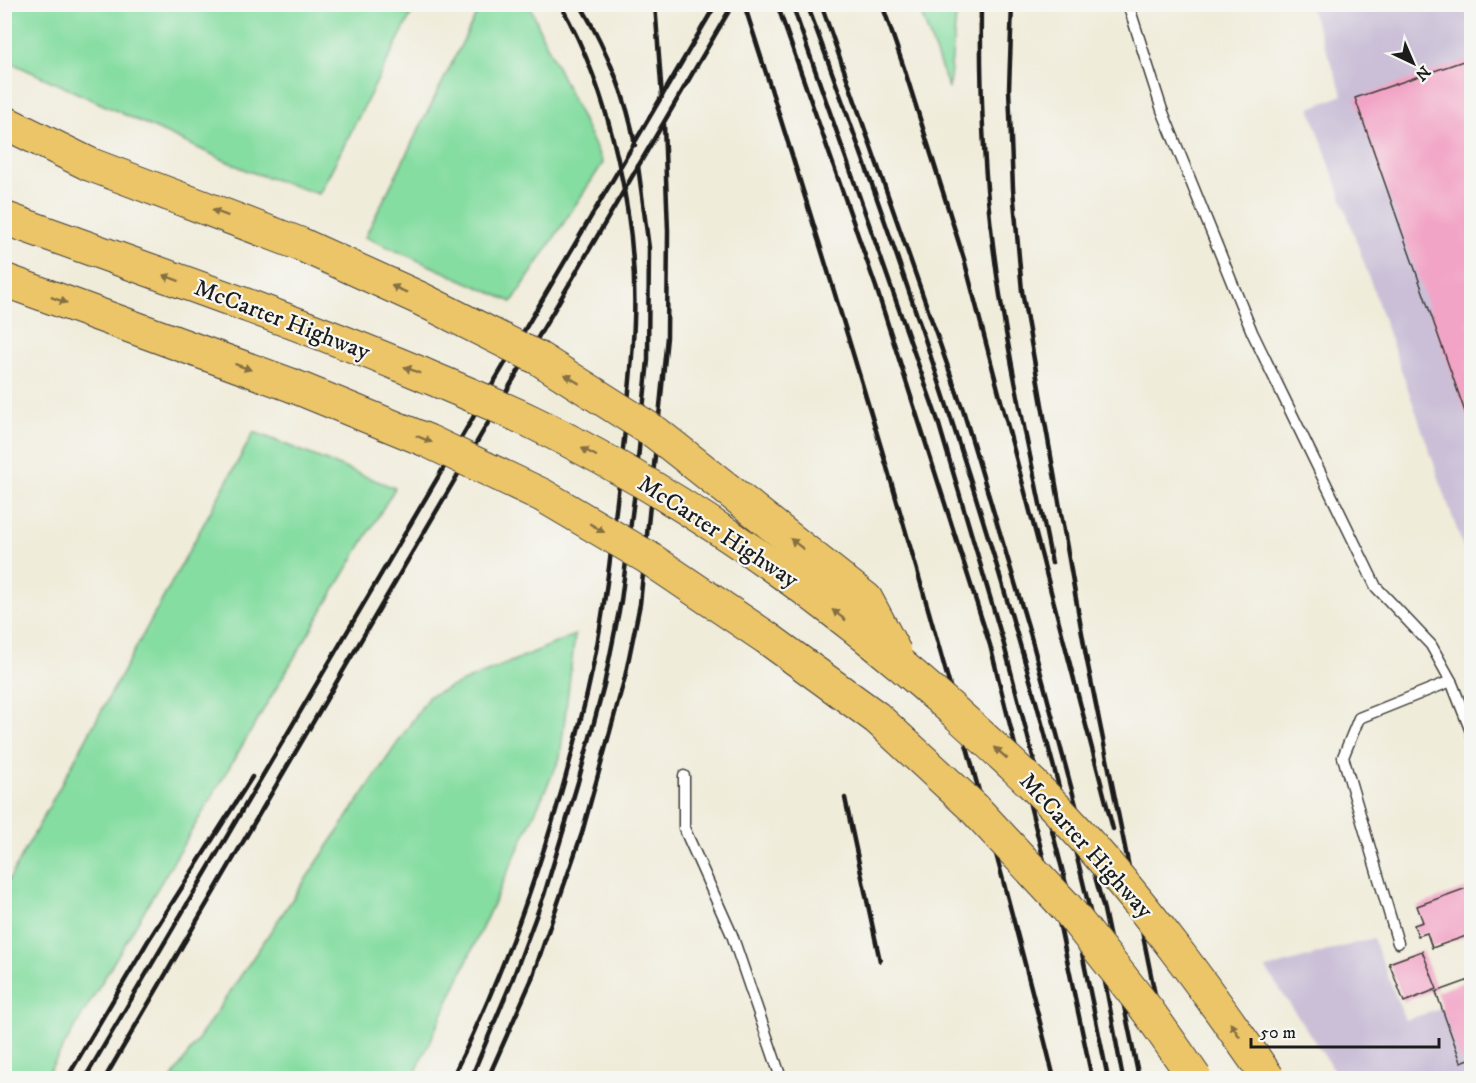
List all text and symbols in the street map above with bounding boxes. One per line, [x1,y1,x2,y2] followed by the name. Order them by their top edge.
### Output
[1383,33,1443,93] north arrow
[1411,61,1434,85] text: N
[210,208,228,218] one-way arrow
[162,272,180,282] one-way arrow
[190,273,375,368] street label: McCarter Highway
[391,284,408,293] one-way arrow
[51,296,69,306] one-way arrow
[234,363,252,372] one-way arrow
[402,365,420,375] one-way arrow
[564,374,580,385] one-way arrow
[415,435,432,444] one-way arrow
[580,447,597,456] one-way arrow
[632,469,805,596] street label: McCarter Highway
[589,523,606,533] one-way arrow
[789,538,804,550] one-way arrow
[832,610,847,622] one-way arrow
[994,747,1009,760] one-way arrow
[1013,767,1160,926] street label: McCarter Highway
[1251,1011,1438,1049] scale bar
[1230,1022,1241,1038] one-way arrow
[1260,1022,1296,1044] text: 50 m

